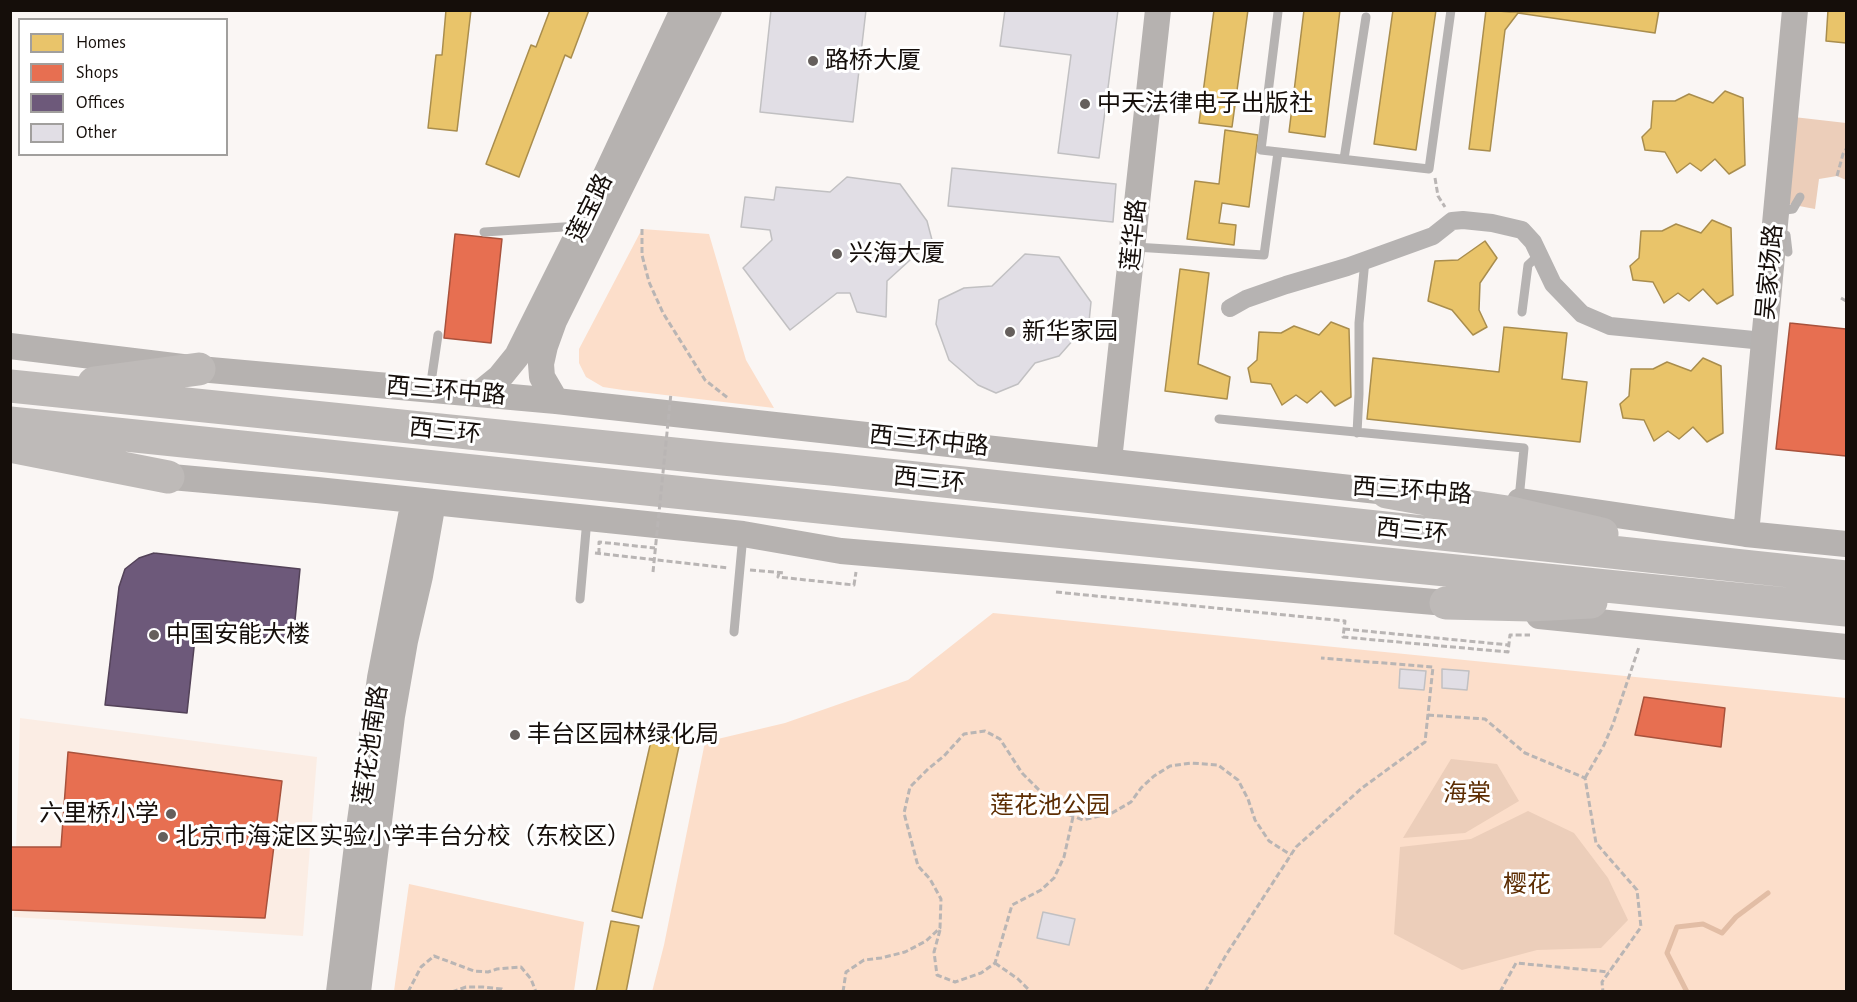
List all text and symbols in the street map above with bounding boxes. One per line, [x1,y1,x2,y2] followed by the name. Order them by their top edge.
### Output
[18,18,228,156] legend
[76,34,126,52] text: Homes
[825,47,921,75] place label: 路桥大厦
[806,54,820,68] marker: 路桥大厦
[76,64,118,82] text: Shops
[1097,90,1313,118] place label: 中天法律电子出版社
[76,94,125,112] text: Offices
[1078,97,1092,111] marker: 中天法律电子出版社
[76,124,117,142] text: Other
[561,169,619,247] street label: 莲宝路
[1116,198,1152,272] street label: 莲华路
[1751,223,1789,321] street label: 吴家场路
[849,240,945,268] place label: 兴海大厦
[830,247,844,261] marker: 兴海大厦
[1022,318,1118,346] place label: 新华家园
[1003,325,1017,339] marker: 新华家园
[385,371,507,411] street label: 西三环中路
[408,413,482,449] street label: 西三环
[868,420,990,462] street label: 西三环中路
[892,462,966,498] street label: 西三环
[1351,472,1473,510] street label: 西三环中路
[1375,513,1449,549] street label: 西三环
[166,621,310,649] place label: 中国安能大楼
[147,628,161,642] marker: 中国安能大楼
[348,684,394,806] street label: 莲花池南路
[527,721,719,749] place label: 丰台区园林绿化局
[508,728,522,742] marker: 丰台区园林绿化局
[1443,780,1491,808] park label: 海棠
[990,792,1110,820] park label: 莲花池公园
[39,800,159,828] place label: 六里桥小学
[164,807,178,821] marker: 六里桥小学
[175,823,631,851] place label: 北京市海淀区实验小学丰台分校（东校区）
[156,830,170,844] marker: 北京市海淀区实验小学丰台分校（东校区）
[1503,871,1551,899] park label: 樱花

